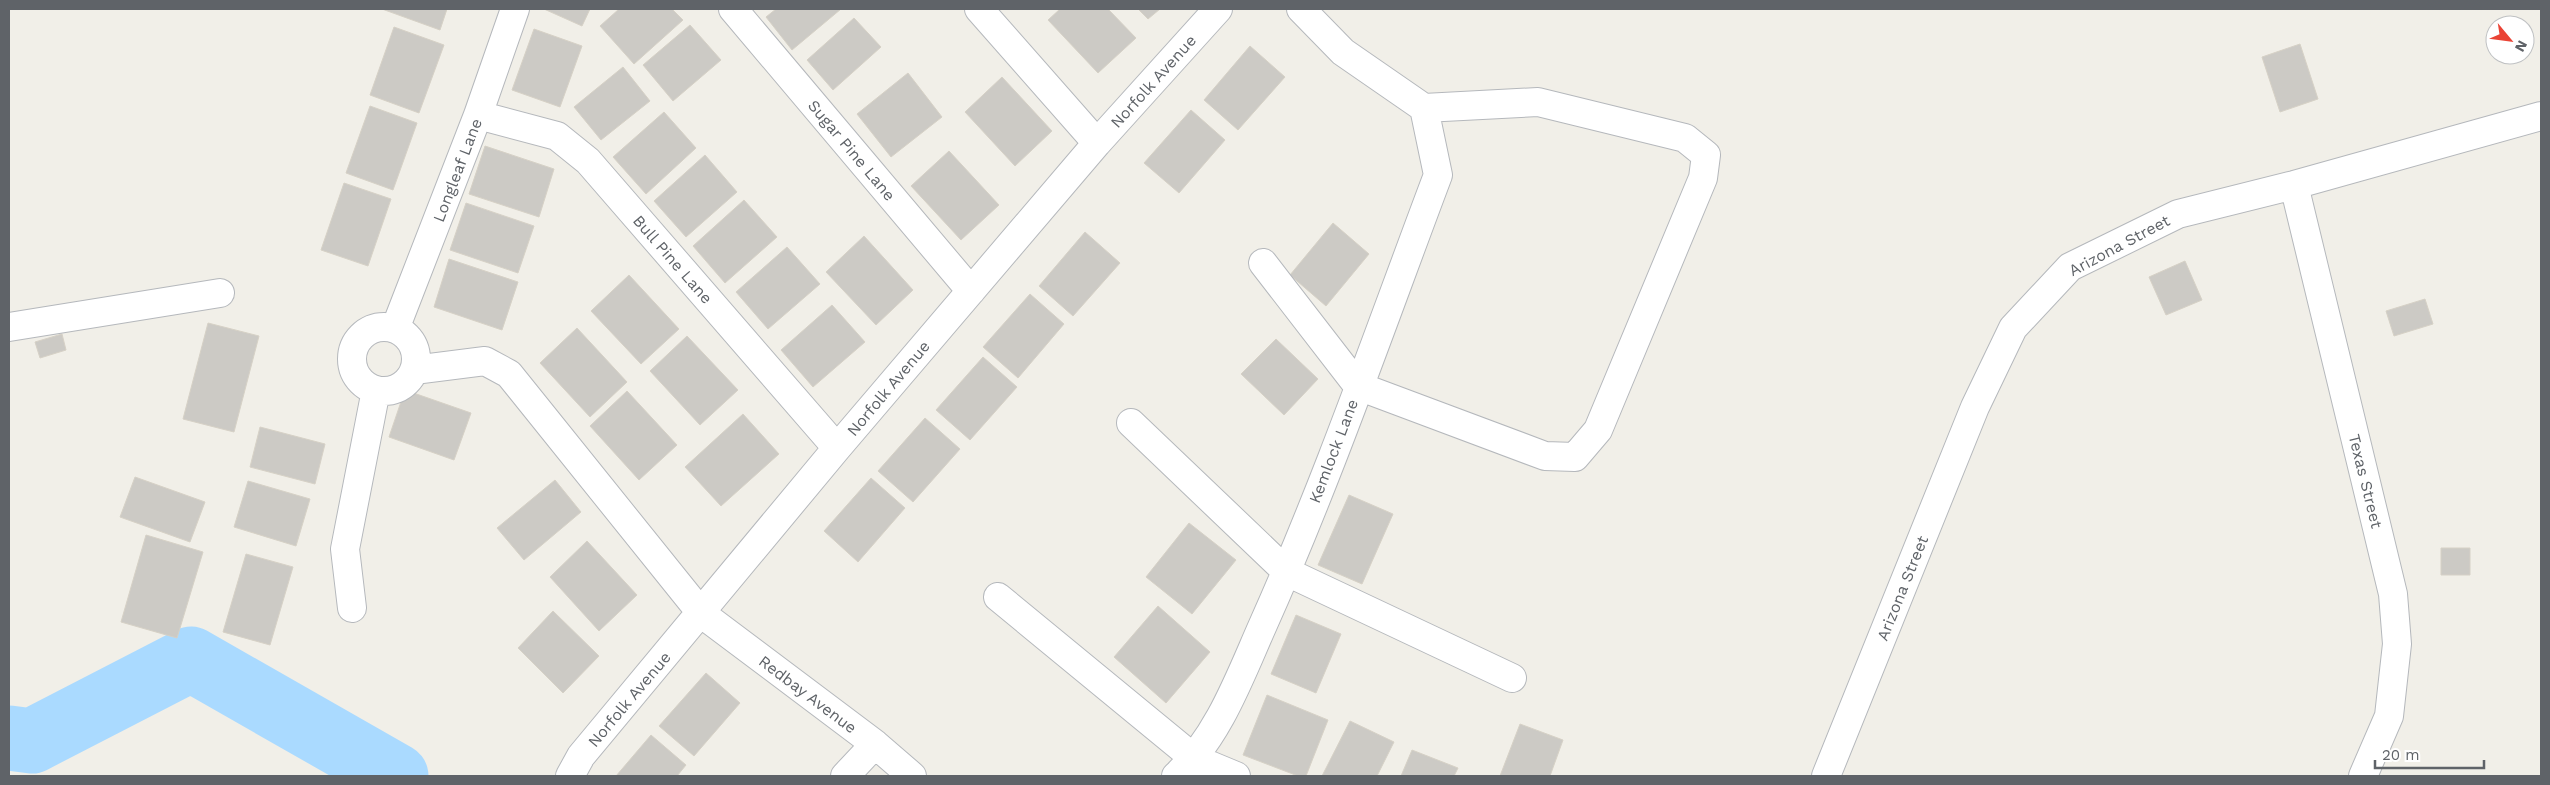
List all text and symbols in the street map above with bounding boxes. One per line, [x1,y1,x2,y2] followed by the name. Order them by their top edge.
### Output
[2485,15,2535,65] north arrow
[1107,31,1200,132] street label: Norfolk Avenue
[2512,38,2531,55] text: N
[804,96,899,205] street label: Sugar Pine Lane
[429,116,486,225] street label: Longleaf Lane
[629,211,716,308] street label: Bull Pine Lane
[2066,211,2173,280] street label: Arizona Street
[843,337,934,440] street label: Norfolk Avenue
[1305,397,1362,506] street label: Kemlock Lane
[2345,432,2386,530] street label: Texas Street
[1873,533,1932,643] street label: Arizona Street
[584,648,675,751] street label: Norfolk Avenue
[755,651,860,737] street label: Redbay Avenue
[2375,738,2484,770] scale bar
[2382,746,2420,764] text: 20 m

